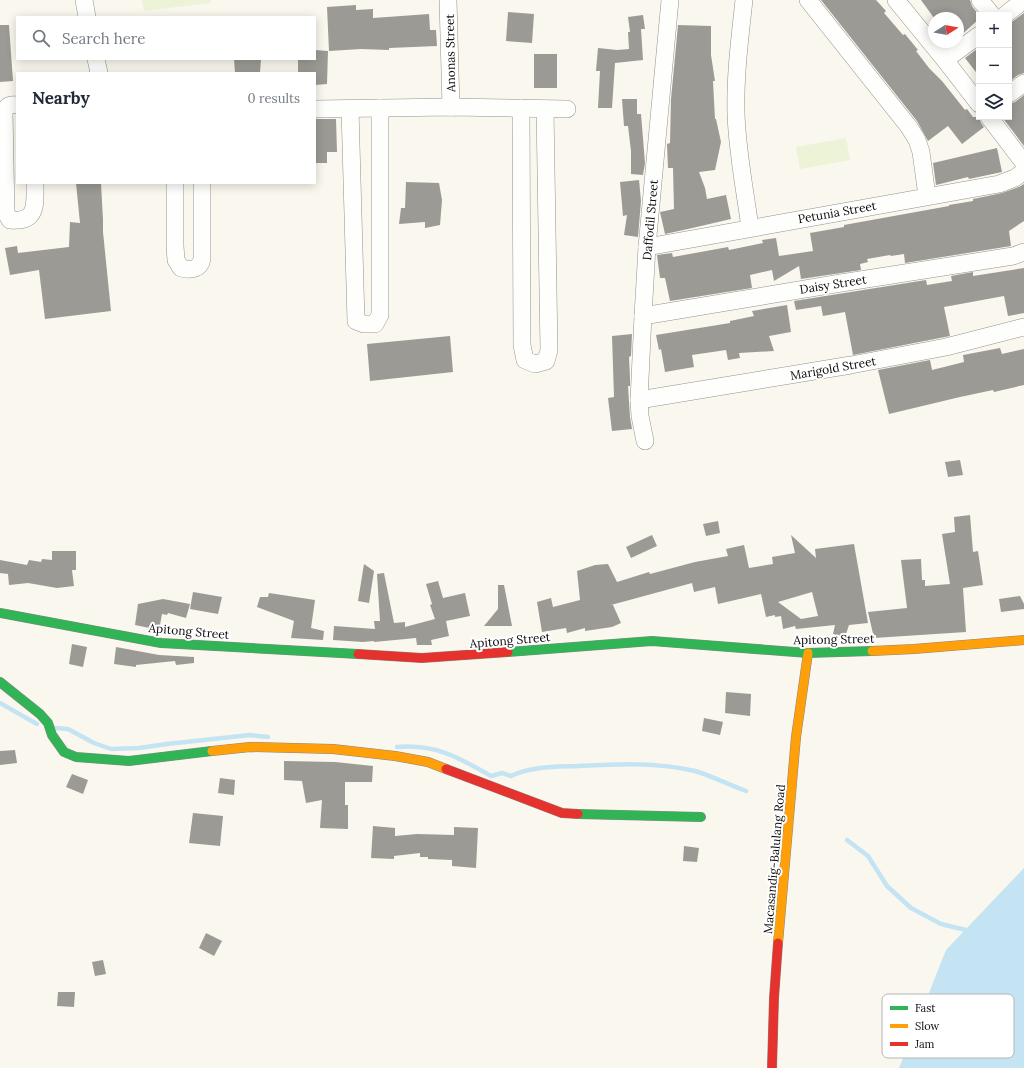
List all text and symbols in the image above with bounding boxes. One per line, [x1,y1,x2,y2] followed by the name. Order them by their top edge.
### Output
[928,12,964,48] north arrow
[976,12,1012,120] map controls
[976,12,1012,48] button: +
[442,14,458,93] street label: Anonas Street
[16,16,316,60] search box
[30,27,52,49] icon: search
[62,29,145,48] text: Search here
[976,48,1012,84] button: −
[976,84,1012,120] button: layers
[32,87,90,109] text: Nearby
[248,90,300,107] text: 0 results
[639,179,661,261] street label: Daffodil Street
[797,198,878,226] street label: Petunia Street
[798,271,868,297] street label: Daisy Street
[789,353,877,383] street label: Marigold Street
[147,620,230,642] street label: Apitong Street
[468,629,551,651] street label: Apitong Street
[792,631,875,647] street label: Apitong Street
[760,784,788,934] street label: Macasandig-Balulang Road
[882,994,1014,1058] legend
[915,1001,936,1015] text: Fast
[915,1019,940,1033] text: Slow
[914,1037,935,1051] text: Jam

